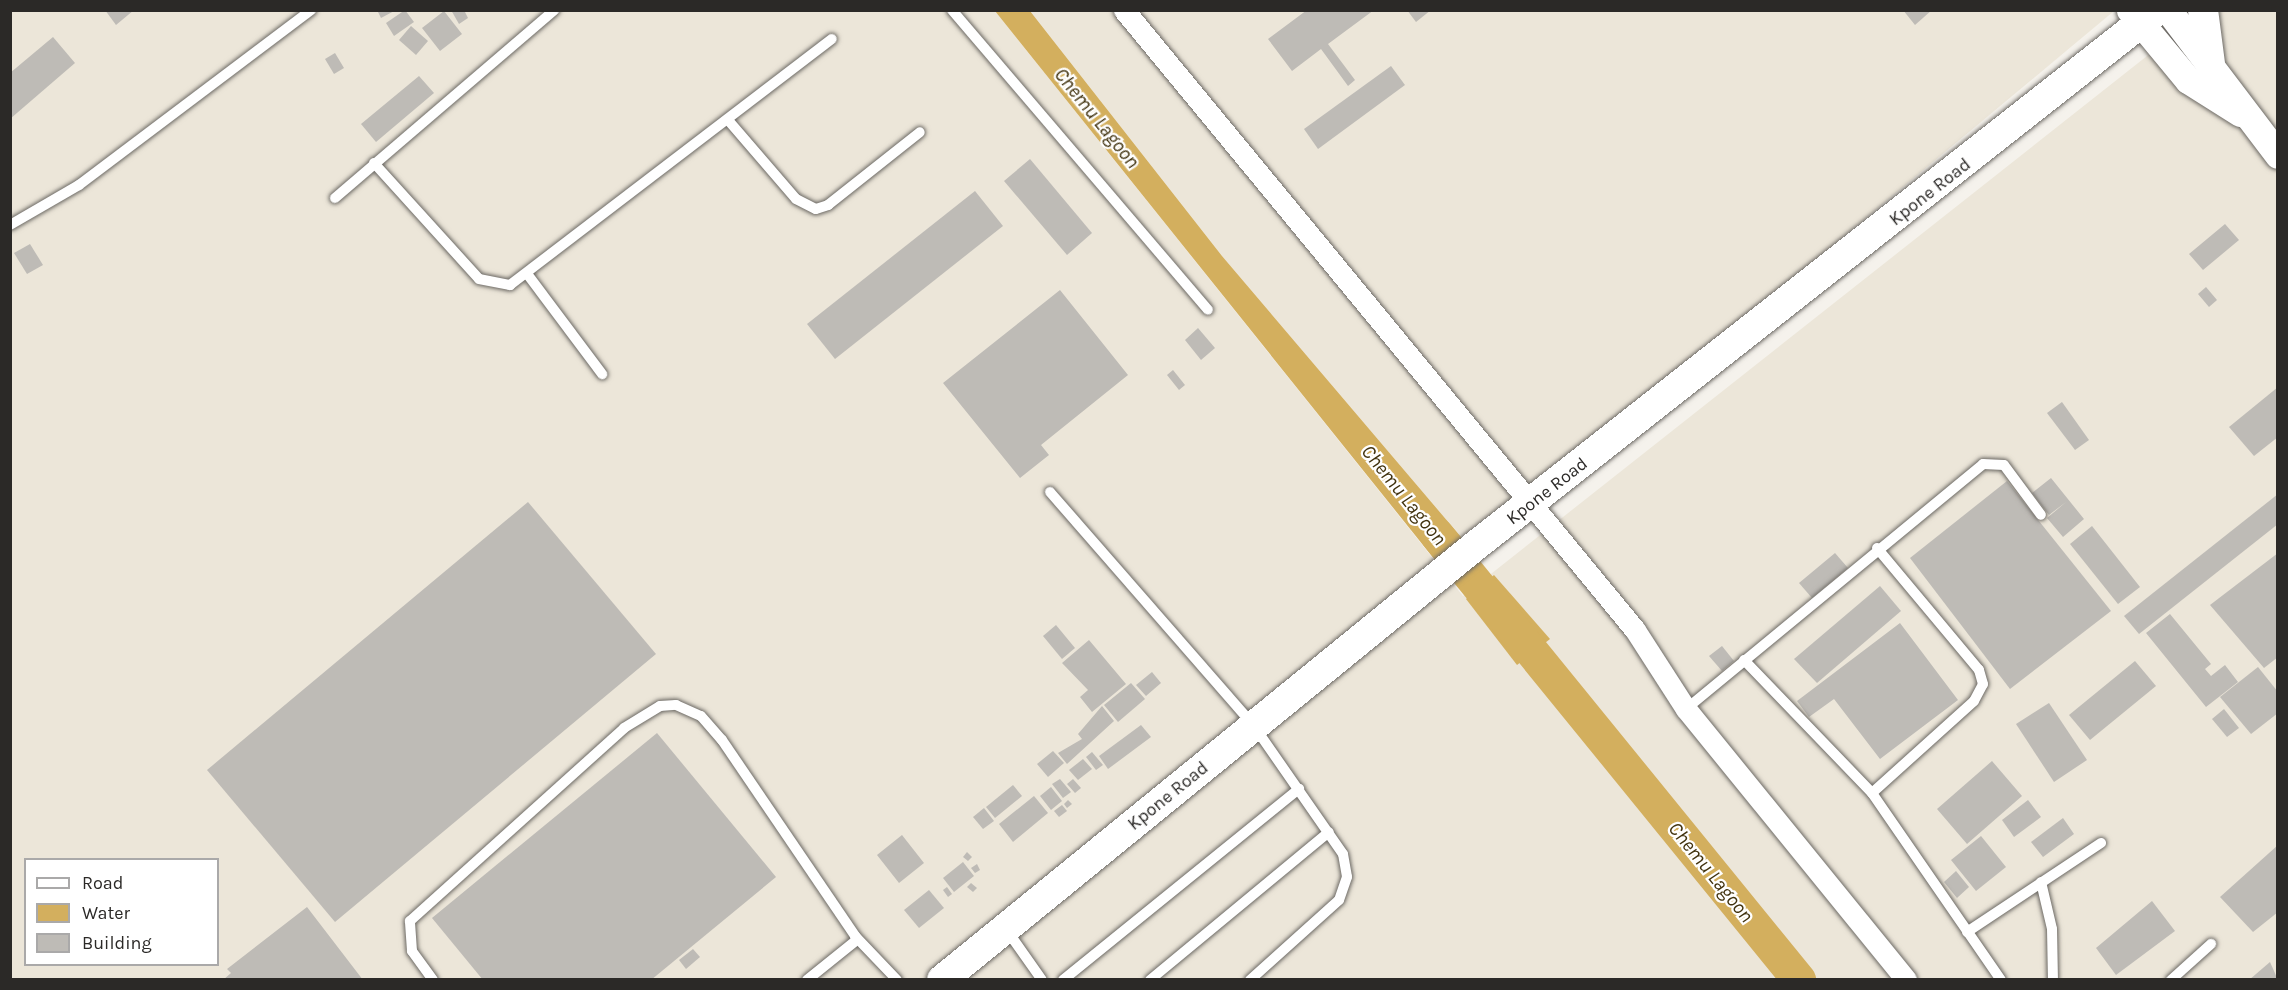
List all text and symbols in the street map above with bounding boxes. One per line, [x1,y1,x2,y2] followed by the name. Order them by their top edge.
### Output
[1049,63,1145,173] water label: Chemu Lagoon
[1885,154,1975,230] street label: Kpone Road
[1356,440,1452,550] water label: Chemu Lagoon
[1502,453,1592,529] street label: Kpone Road
[1123,757,1213,835] street label: Kpone Road
[1663,817,1759,927] water label: Chemu Lagoon
[24,858,219,966] legend
[82,872,123,894] text: Road
[82,902,130,924] text: Water
[82,932,152,954] text: Building

